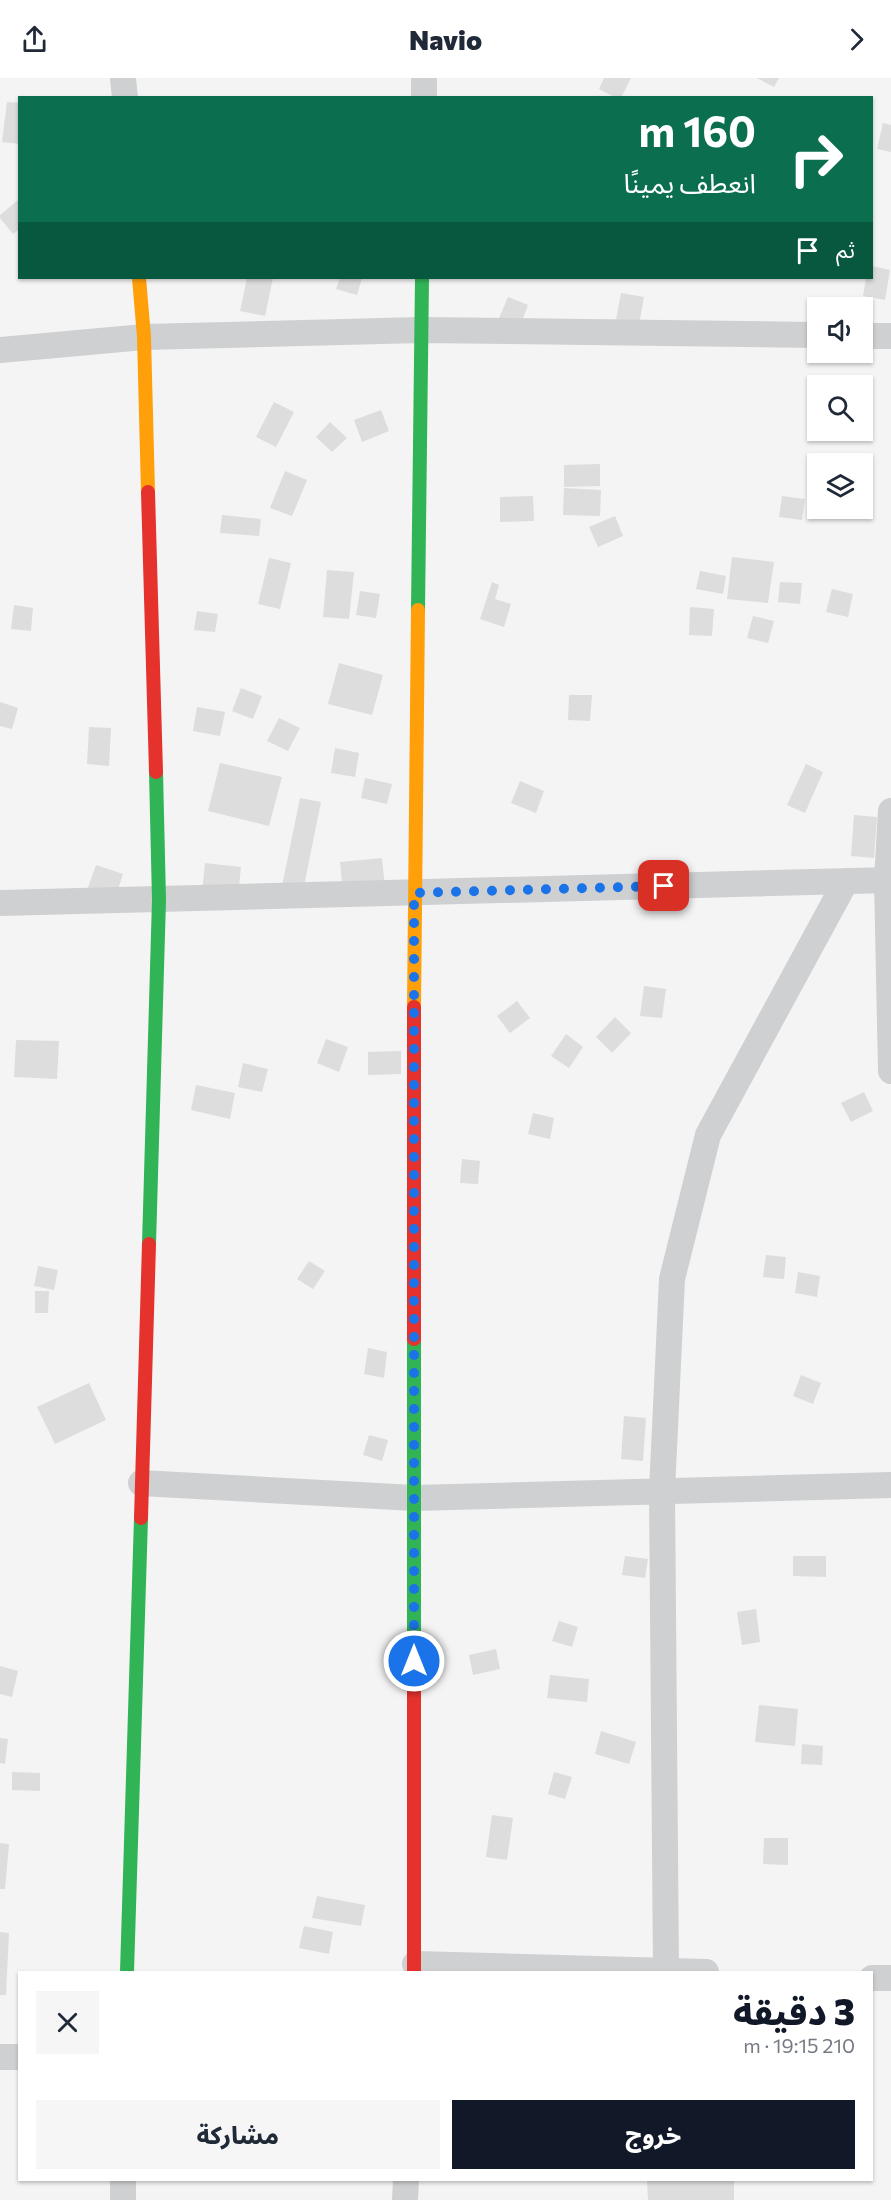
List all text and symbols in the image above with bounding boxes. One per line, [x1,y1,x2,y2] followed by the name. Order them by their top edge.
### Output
[18,23,51,56] icon: share
[409,23,482,56] text: Navio
[840,23,873,56] icon: forward
[638,104,756,156] text: 160 m
[777,120,855,198] icon: right
[623,166,756,199] text: انعطف يمينًا
[791,234,824,267] icon: arrive
[836,236,855,263] text: ثم
[807,297,873,519] map controls
[807,297,873,363] button: sound
[807,375,873,441] button: search
[807,453,873,519] button: layers
[638,860,689,911] pin
[647,869,680,902] icon: arrive
[382,1629,446,1693] position arrow
[733,1988,855,2032] text: 3 دقيقة
[36,1991,99,2054] button: close
[743,2033,855,2057] text: 210 m · 19:15
[36,2100,440,2169] button: مشاركة
[452,2100,855,2169] button: خروج

